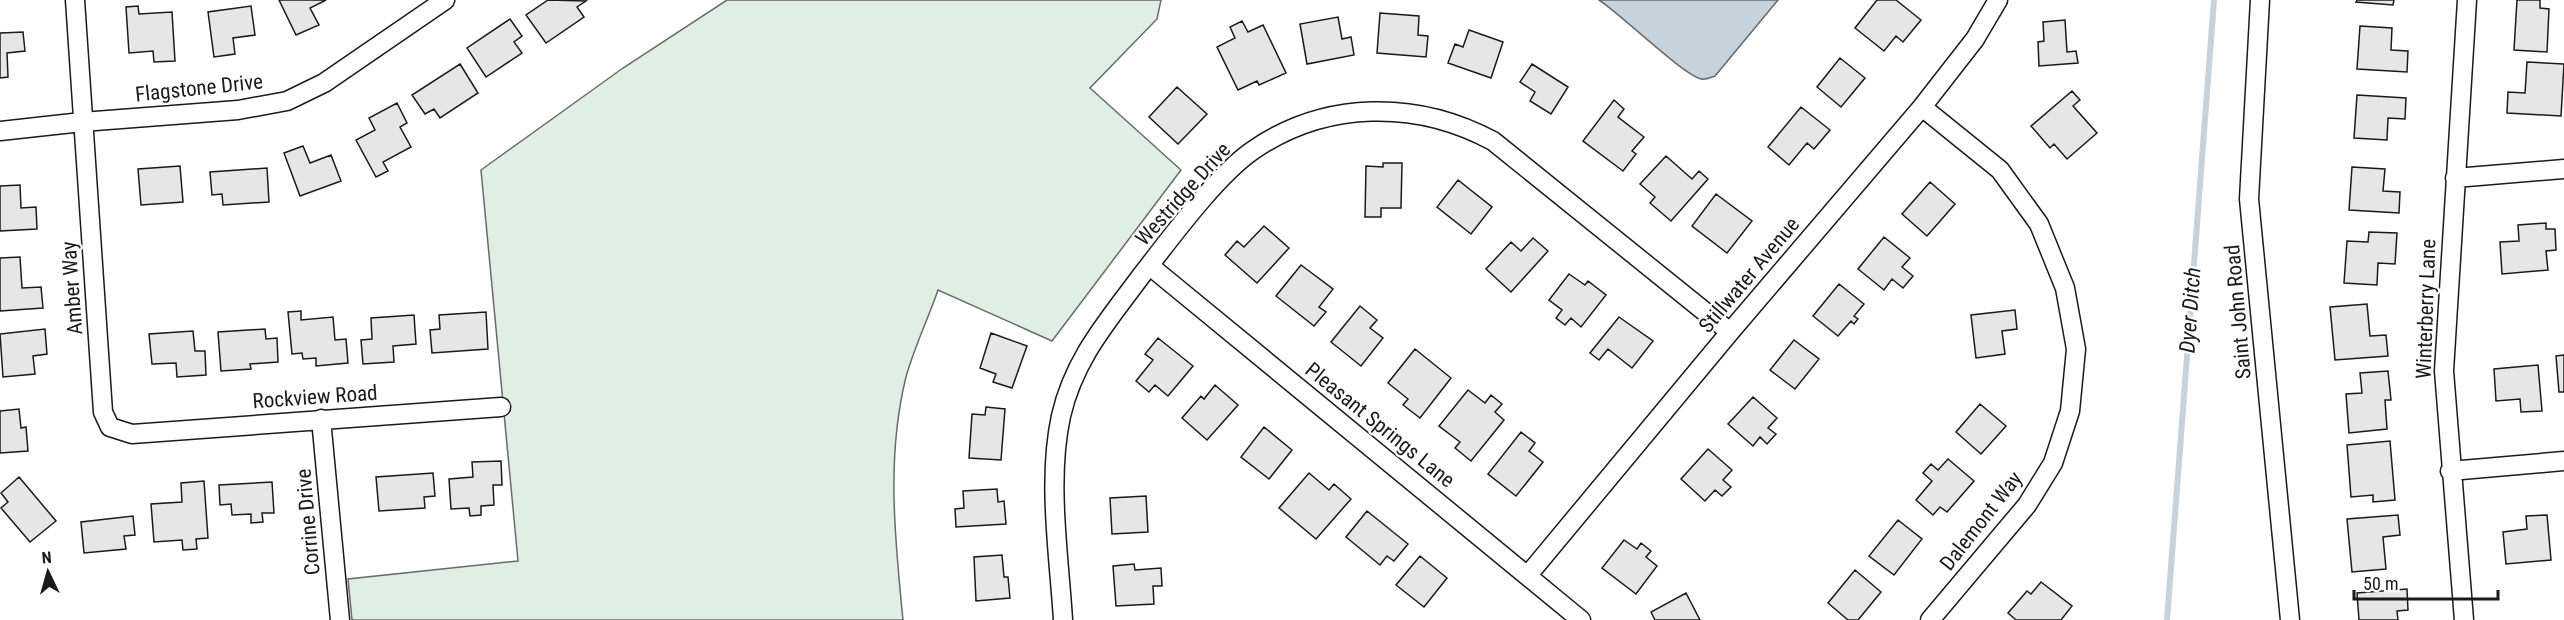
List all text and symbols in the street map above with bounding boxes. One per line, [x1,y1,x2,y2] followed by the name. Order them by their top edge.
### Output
[134,69,264,107] street label: Flagstone Drive
[1131,138,1235,250] street label: Westridge Drive
[1694,212,1804,337] street label: Stillwater Avenue
[2412,238,2440,380] street label: Winterberry Lane
[57,240,87,336] street label: Amber Way
[2220,244,2256,380] street label: Saint John Road
[2175,266,2205,354] water label: Dyer Ditch
[1301,358,1459,493] street label: Pleasant Springs Lane
[252,381,378,413] street label: Rockview Road
[1935,467,2027,575] street label: Dalemont Way
[291,468,325,576] street label: Corrine Drive
[18,542,78,602] north arrow
[41,548,52,567] text: N
[2354,563,2498,601] scale bar
[2363,573,2398,594] text: 50 m

